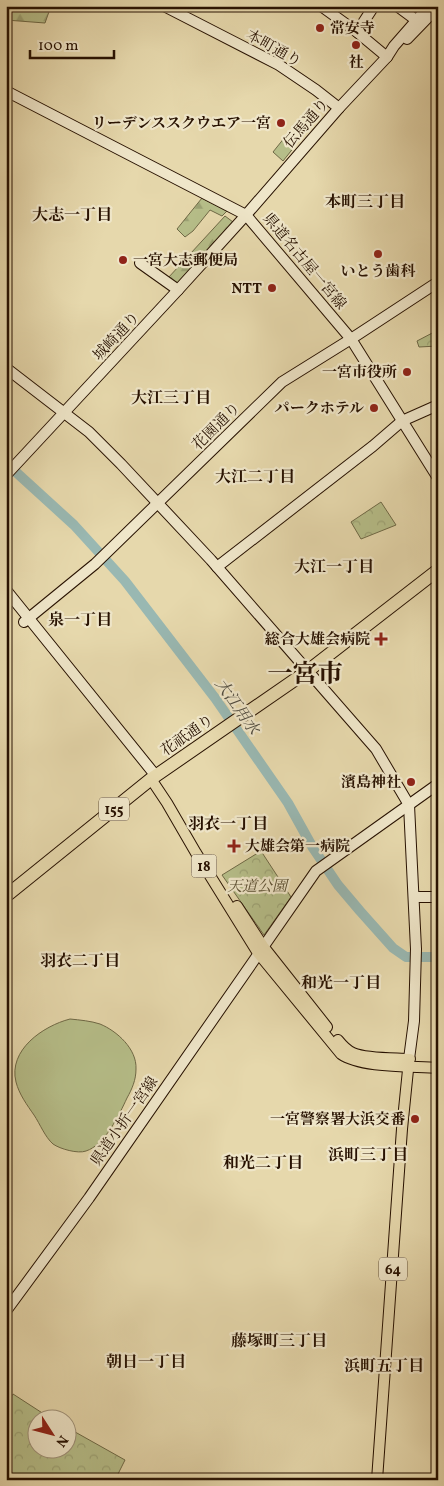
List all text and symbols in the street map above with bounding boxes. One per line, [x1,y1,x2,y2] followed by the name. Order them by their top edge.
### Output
[330,19,375,40] place label: 常安寺
[314,22,326,34] marker: 常安寺
[242,26,305,73] street label: 本町通り
[30,28,114,60] scale bar
[38,36,78,57] text: 100 m
[350,39,362,51] marker: 社
[348,53,364,74] place label: 社
[280,94,335,154] street label: 伝馬通り
[92,114,271,135] place label: リーデンススクウエア一宮
[275,117,287,129] marker: リーデンススクウエア一宮
[325,192,405,214] district label: 本町三丁目
[32,205,112,227] district label: 大志一丁目
[257,209,350,315] street label: 県道名古屋一宮線
[372,248,384,260] marker: いとう歯科
[133,251,238,272] place label: 一宮大志郵便局
[117,254,129,266] marker: 一宮大志郵便局
[340,262,416,283] place label: いとう歯科
[231,279,262,300] place label: NTT
[266,282,278,294] marker: NTT
[89,308,145,366] street label: 城崎通り
[322,363,397,384] place label: 一宮市役所
[401,366,413,378] marker: 一宮市役所
[131,388,211,410] district label: 大江三丁目
[188,398,246,456] street label: 花園通り
[275,399,364,420] place label: パークホテル
[368,402,380,414] marker: パークホテル
[215,467,295,489] district label: 大江二丁目
[294,557,374,579] district label: 大江一丁目
[48,610,112,632] district label: 泉一丁目
[265,630,370,651] place label: 総合大雄会病院
[374,632,388,646] marker: 総合大雄会病院
[267,658,343,693] district label: 一宮市
[209,675,265,741] water label: 大江用水
[157,710,218,762] street label: 花祇通り
[341,773,401,794] place label: 濱島神社
[405,776,417,788] marker: 濱島神社
[99,798,129,821] road number: 155
[188,814,268,836] district label: 羽衣一丁目
[245,837,350,858] place label: 大雄会第一病院
[227,839,241,853] marker: 大雄会第一病院
[192,854,216,878] road number: 18
[227,877,290,898] park label: 天道公園
[40,951,120,973] district label: 羽衣二丁目
[301,973,381,995] district label: 和光一丁目
[87,1073,164,1171] street label: 県道小折一宮線
[270,1110,406,1131] place label: 一宮警察署大浜交番
[409,1113,421,1125] marker: 一宮警察署大浜交番
[328,1145,408,1167] district label: 浜町三丁目
[223,1153,303,1175] district label: 和光二丁目
[379,1258,407,1280] road number: 64
[231,1331,327,1353] district label: 藤塚町三丁目
[106,1352,186,1374] district label: 朝日一丁目
[344,1356,424,1378] district label: 浜町五丁目
[28,1408,78,1458] north arrow
[51,1431,72,1450] text: N

